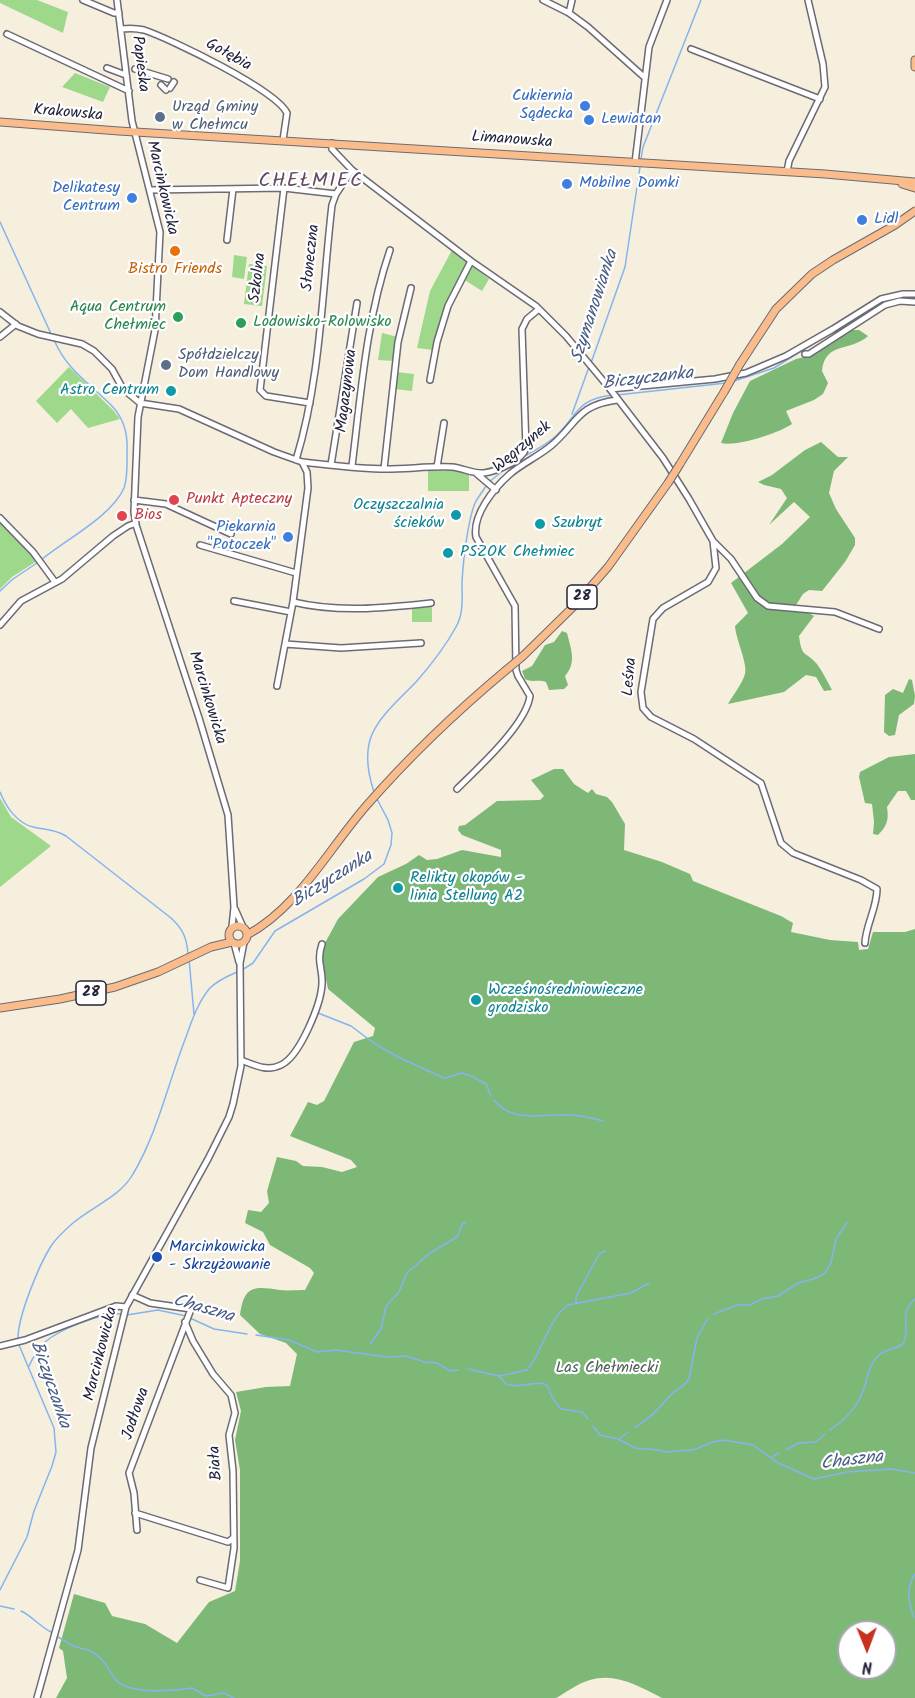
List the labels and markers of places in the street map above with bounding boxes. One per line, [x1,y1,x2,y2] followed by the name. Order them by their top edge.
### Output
[512,87,573,125] place label: Cukiernia Sądecka
[172,98,258,136] place label: Urząd Gminy w Chełmcu
[578,99,592,113] marker: Cukiernia Sądecka
[153,110,167,124] marker: Urząd Gminy w Chełmcu
[601,110,661,130] place label: Lewiatan
[582,113,596,127] marker: Lewiatan
[579,174,679,194] place label: Mobilne Domki
[560,177,574,191] marker: Mobilne Domki
[52,179,120,217] place label: Delikatesy Centrum
[125,191,139,205] marker: Delikatesy Centrum
[874,210,898,230] place label: Lidl
[855,213,869,227] marker: Lidl
[168,244,182,258] marker: Bistro Friends
[128,260,222,280] place label: Bistro Friends
[70,298,166,336] place label: Aqua Centrum Chełmiec
[171,310,185,324] marker: Aqua Centrum Chełmiec
[253,313,392,333] place label: Lodowisko-Rolowisko
[234,316,248,330] marker: Lodowisko-Rolowisko
[178,346,279,384] place label: Spółdzielczy Dom Handlowy
[159,358,173,372] marker: Spółdzielczy Dom Handlowy
[60,381,159,401] place label: Astro Centrum
[164,384,178,398] marker: Astro Centrum
[186,490,292,510] place label: Punkt Apteczny
[167,493,181,507] marker: Punkt Apteczny
[353,496,444,534] place label: Oczyszczalnia ścieków
[134,506,162,526] place label: Bios
[449,508,463,522] marker: Oczyszczalnia ścieków
[115,509,129,523] marker: Bios
[552,514,603,534] place label: Szubryt
[533,517,547,531] marker: Szubryt
[207,518,276,556] place label: Piekarnia "Potoczek"
[281,530,295,544] marker: Piekarnia "Potoczek"
[460,543,575,563] place label: PSZOK Chełmiec
[441,546,455,560] marker: PSZOK Chełmiec
[410,869,523,907] place label: Relikty okopów - linia Stellung A2
[391,881,405,895] marker: Relikty okopów - linia Stellung A2
[488,981,643,1019] place label: Wcześnośredniowieczne grodzisko
[469,993,483,1007] marker: Wcześnośredniowieczne grodzisko
[169,1238,271,1276] place label: Marcinkowicka - Skrzyżowanie
[150,1250,164,1264] marker: Marcinkowicka - Skrzyżowanie

